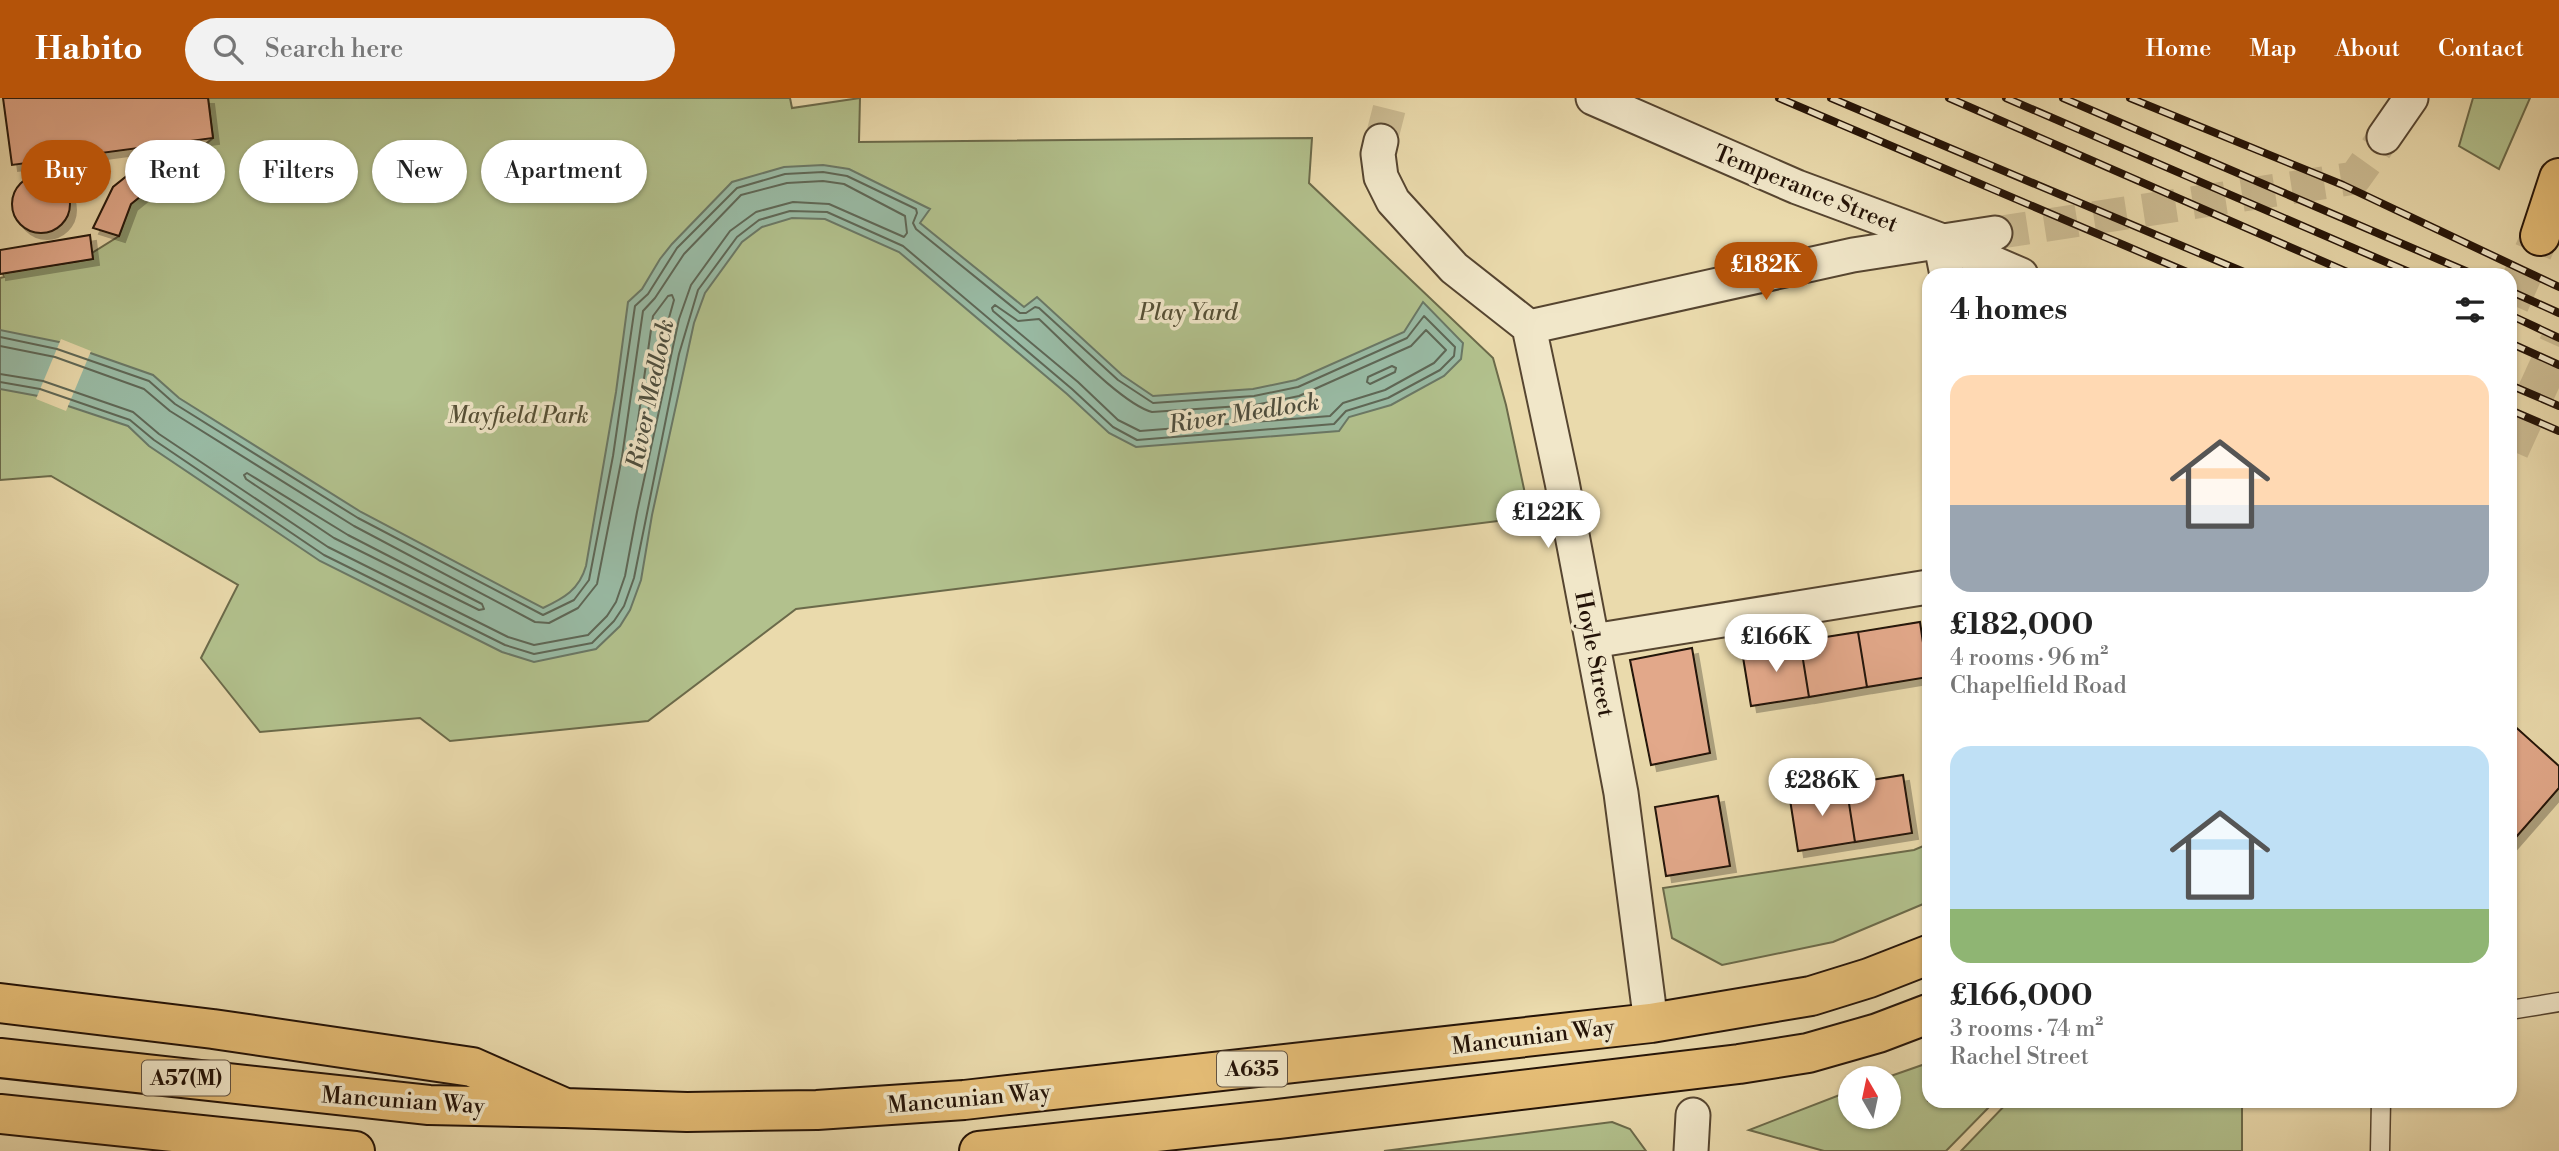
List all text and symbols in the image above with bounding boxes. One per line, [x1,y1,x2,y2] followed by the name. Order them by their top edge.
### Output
[185,18,675,81] search box
[35,29,143,70] text: Habito
[209,30,247,68] icon: search
[265,33,404,65] text: Search here
[2146,34,2211,64] text: Home
[2249,34,2297,64] text: Map
[2335,34,2400,64] text: About
[2438,34,2524,64] text: Contact
[1709,139,1902,239] street label: Temperance Street
[21,140,111,203] chip: Buy
[125,140,225,203] chip: Rent
[239,140,358,203] chip: Filters
[372,140,467,203] chip: New
[481,140,647,203] chip: Apartment
[1717,242,1815,302] pin: £182K
[1730,251,1802,279] text: £182K
[1950,291,2067,329] text: 4 homes
[2451,291,2489,329] icon: filters
[1138,299,1238,327] park label: Play Yard
[620,317,681,473] water label: River Medlock
[1166,387,1322,441] water label: River Medlock
[447,402,589,430] park label: Mayfield Park
[2157,421,2283,547] icon: home
[1499,490,1597,550] pin: £122K
[1512,499,1584,527] text: £122K
[1568,589,1620,720] street label: Hoyle Street
[1950,606,2093,644] text: £182,000
[1727,614,1825,674] pin: £166K
[1741,623,1811,651] text: £166K
[1950,644,2108,672] text: 4 rooms · 96 m²
[1950,672,2127,700] text: Chapelfield Road
[1773,758,1871,818] pin: £286K
[1784,767,1860,795] text: £286K
[2157,792,2283,918] icon: home
[1950,977,2093,1015] text: £166,000
[1450,1013,1617,1061] street label: Mancunian Way
[1950,1015,2103,1043] text: 3 rooms · 74 m²
[1950,1043,2089,1071] text: Rachel Street
[1217,1052,1287,1086] road number: A635
[142,1060,230,1096] road number: A57(M)
[1838,1066,1900,1129] north arrow
[1838,1066,1901,1129] map controls
[886,1078,1053,1120] street label: Mancunian Way
[320,1081,486,1121] street label: Mancunian Way

